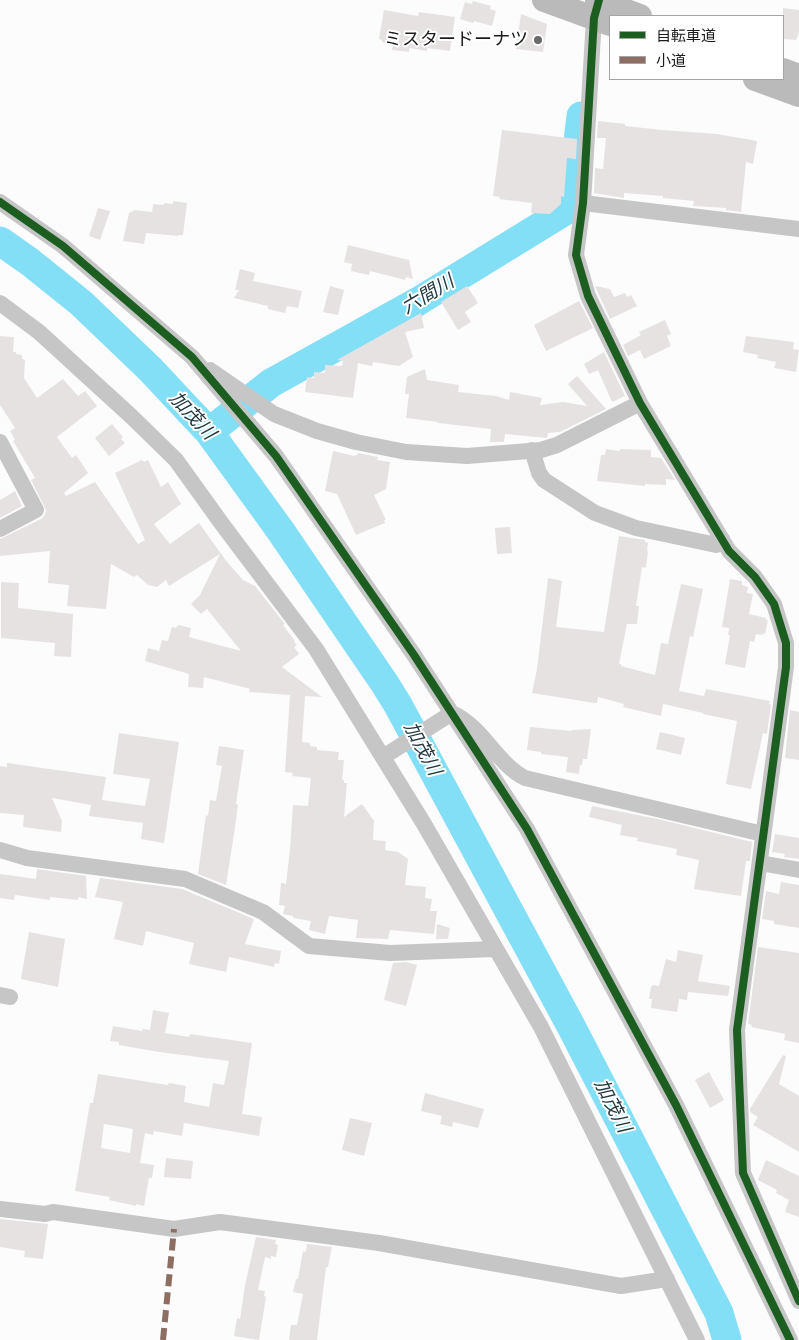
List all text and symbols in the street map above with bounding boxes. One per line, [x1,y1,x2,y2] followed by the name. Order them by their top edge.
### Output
[609,15,784,80] legend
[656,25,716,45] text: 自転車道
[384,29,528,51] place label: ミスタードーナツ
[532,34,544,46] marker: ミスタードーナツ
[656,50,686,70] text: 小道
[398,271,458,319] water label: 六間川
[164,387,220,445] water label: 加茂川
[399,718,445,780] water label: 加茂川
[589,1075,635,1137] water label: 加茂川

